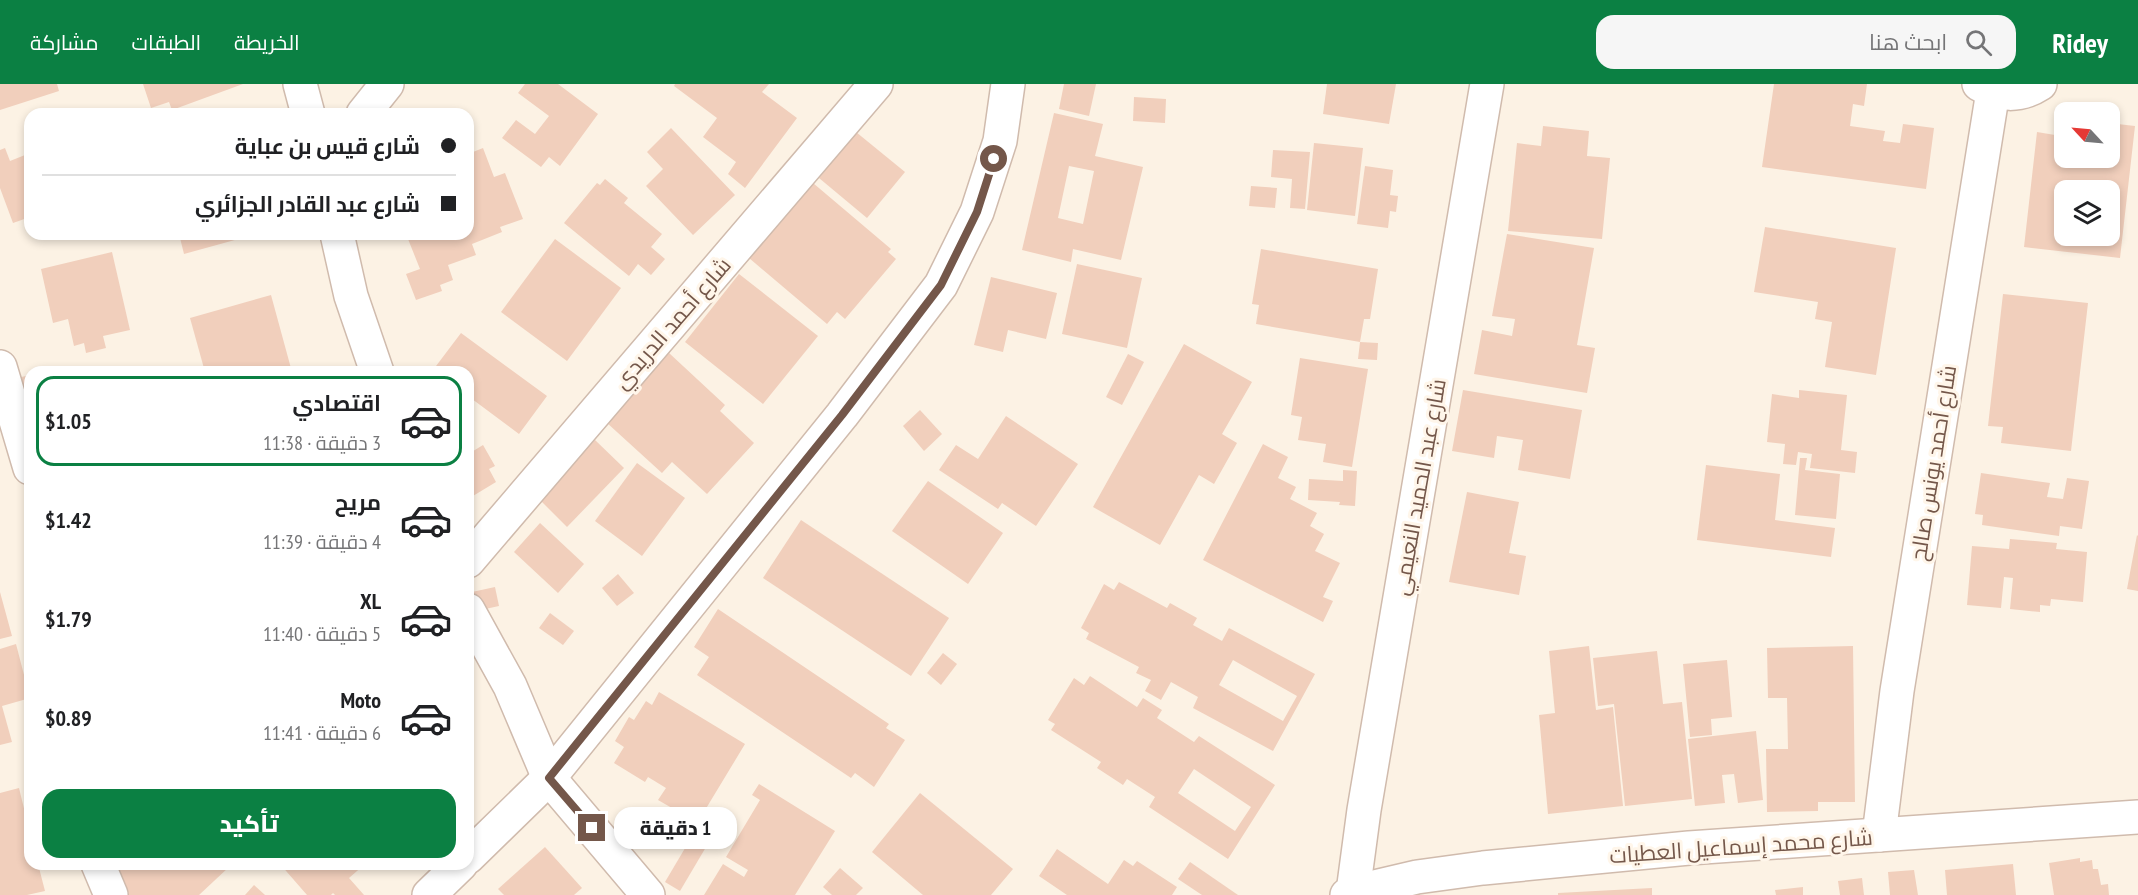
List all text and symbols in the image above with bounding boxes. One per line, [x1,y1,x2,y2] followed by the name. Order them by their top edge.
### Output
[1596,15,2016,69] search box
[2052,24,2108,61] text: Ridey
[1962,26,1995,59] icon: search
[1869,28,1947,56] text: ابحث هنا
[30,29,99,56] text: مشاركة
[132,29,201,56] text: الطبقات
[234,29,300,56] text: الخريطة
[2054,102,2120,168] north arrow
[2054,102,2120,246] map controls
[235,132,420,160] text: شارع قيس بن عباية
[980,145,1007,172] route start
[2054,180,2120,246] button: layers
[195,190,420,218] text: شارع عبد القادر الجزائري
[607,251,739,397] street label: شارع أحمد الدريدي
[1904,363,1963,563] street label: شارع أحمد يونس صالح
[1386,377,1455,598] street label: شارع عبد الحميد النعيمي
[292,389,381,417] text: اقتصادي
[399,394,453,448] icon: car
[45,407,92,435] text: $1.05
[263,430,381,456] text: 3 دقيقة · 11:38
[335,488,381,516] text: مريح
[399,493,453,547] icon: car
[45,506,92,534] text: $1.42
[263,529,381,555] text: 4 دقيقة · 11:39
[360,587,381,615] text: XL
[399,592,453,646] icon: car
[45,605,92,633] text: $1.79
[263,621,381,647] text: 5 دقيقة · 11:40
[340,686,381,714] text: Moto
[399,691,453,745] icon: car
[45,704,92,732] text: $0.89
[263,720,381,746] text: 6 دقيقة · 11:41
[42,789,456,858] button: تأكيد
[613,807,736,849] callout: 1 دقيقة
[578,814,605,841] route end
[640,815,711,841] text: 1 دقيقة
[1608,823,1874,870] street label: شارع محمد إسماعيل العطيات

